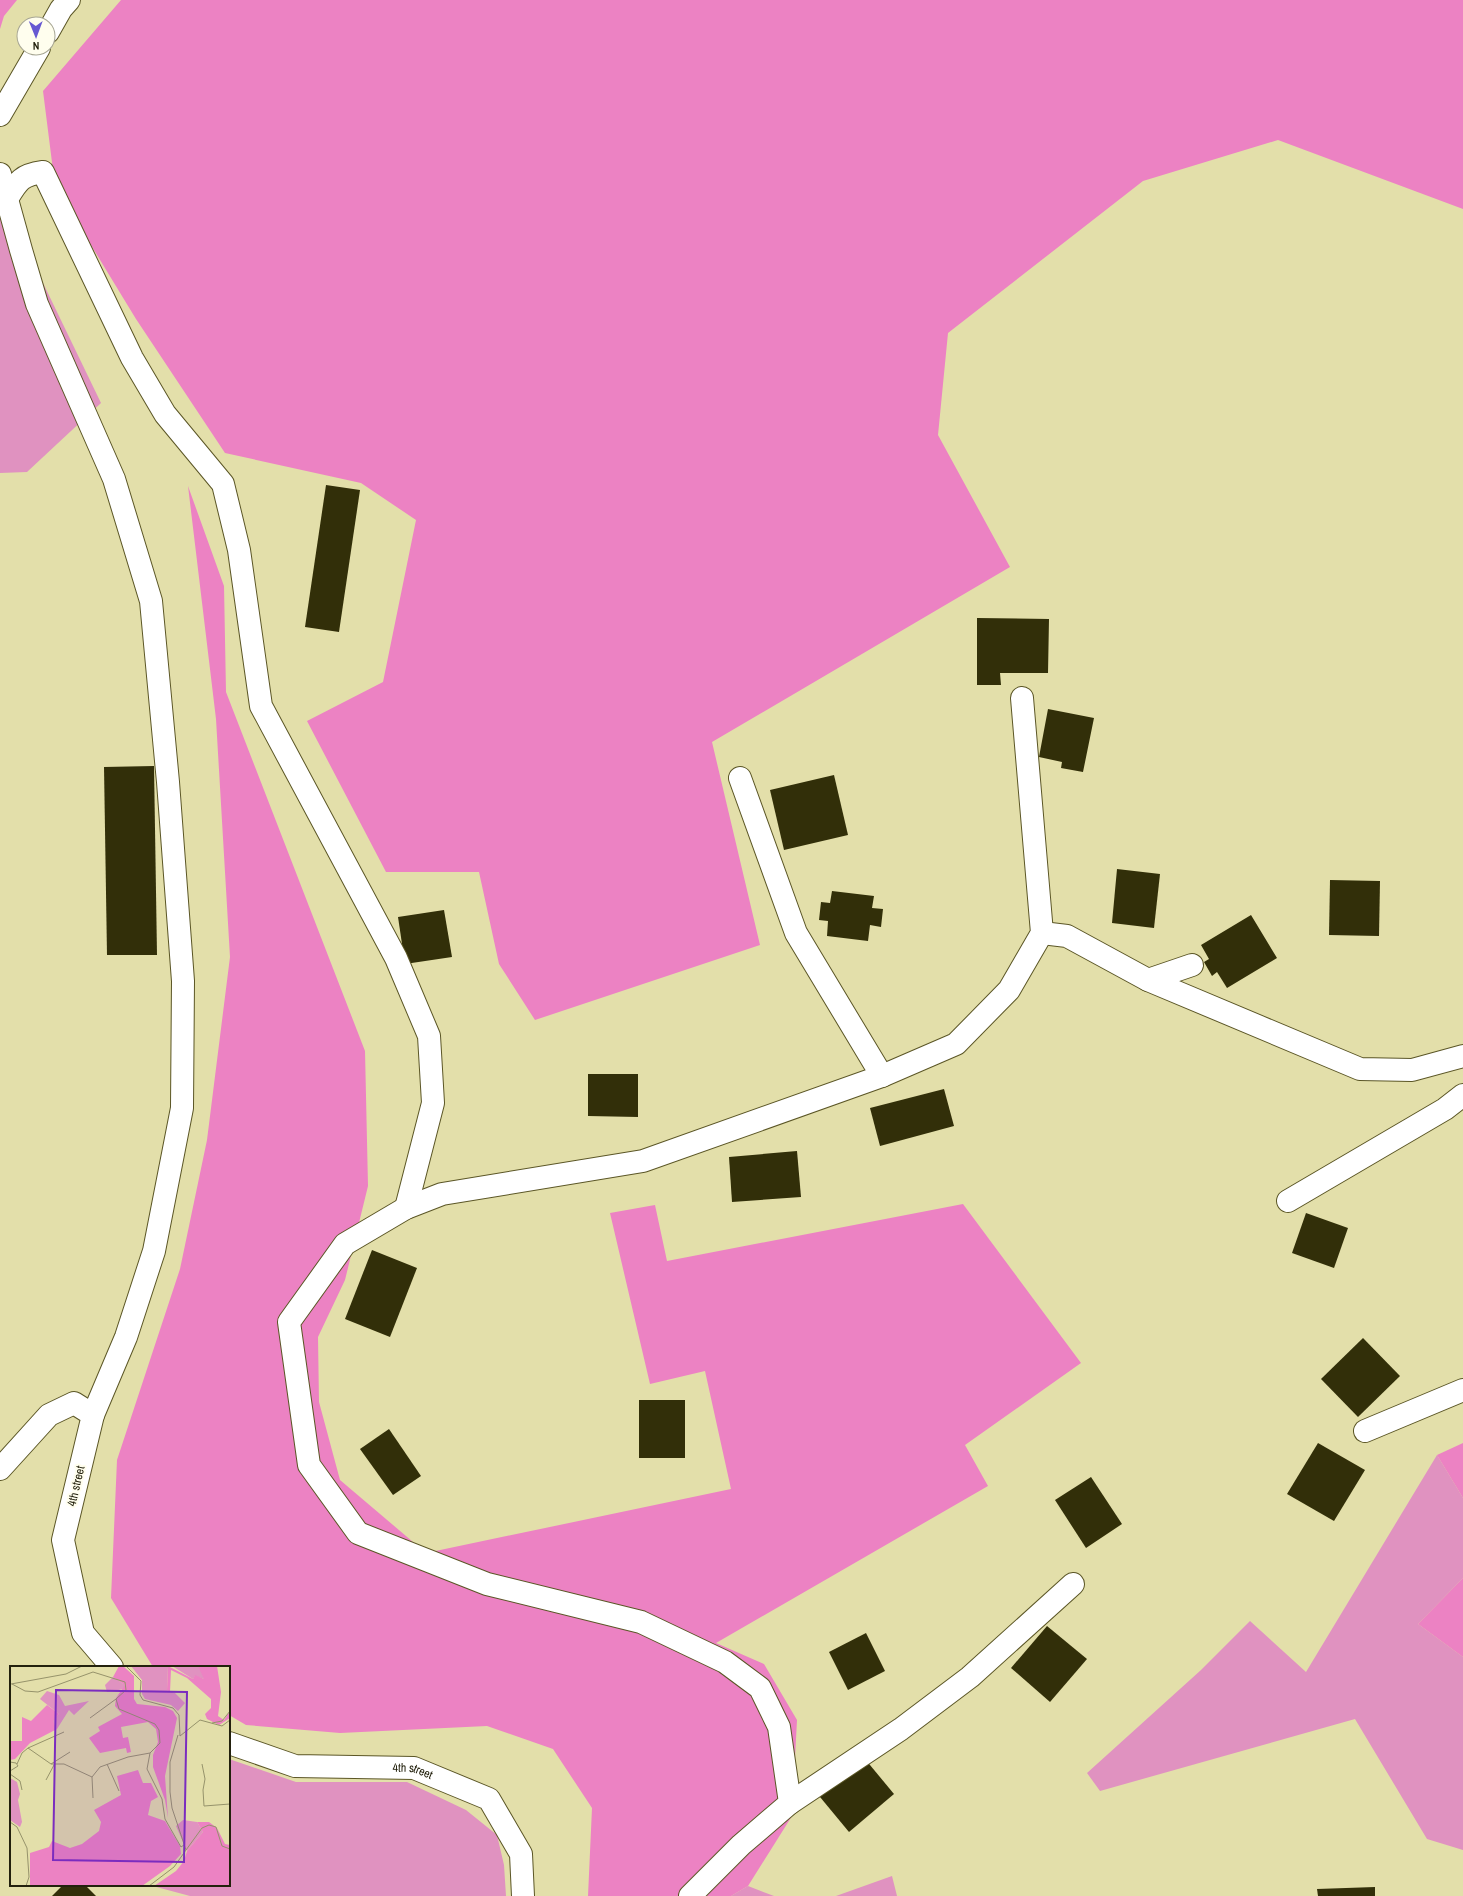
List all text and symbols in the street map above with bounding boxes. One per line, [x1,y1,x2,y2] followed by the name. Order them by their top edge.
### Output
[16,16,56,56] north arrow
[33,39,40,53] text: N
[64,1464,88,1508] street label: 4th street
[10,1666,230,1886] inset map
[392,1760,435,1783] street label: 4th street

